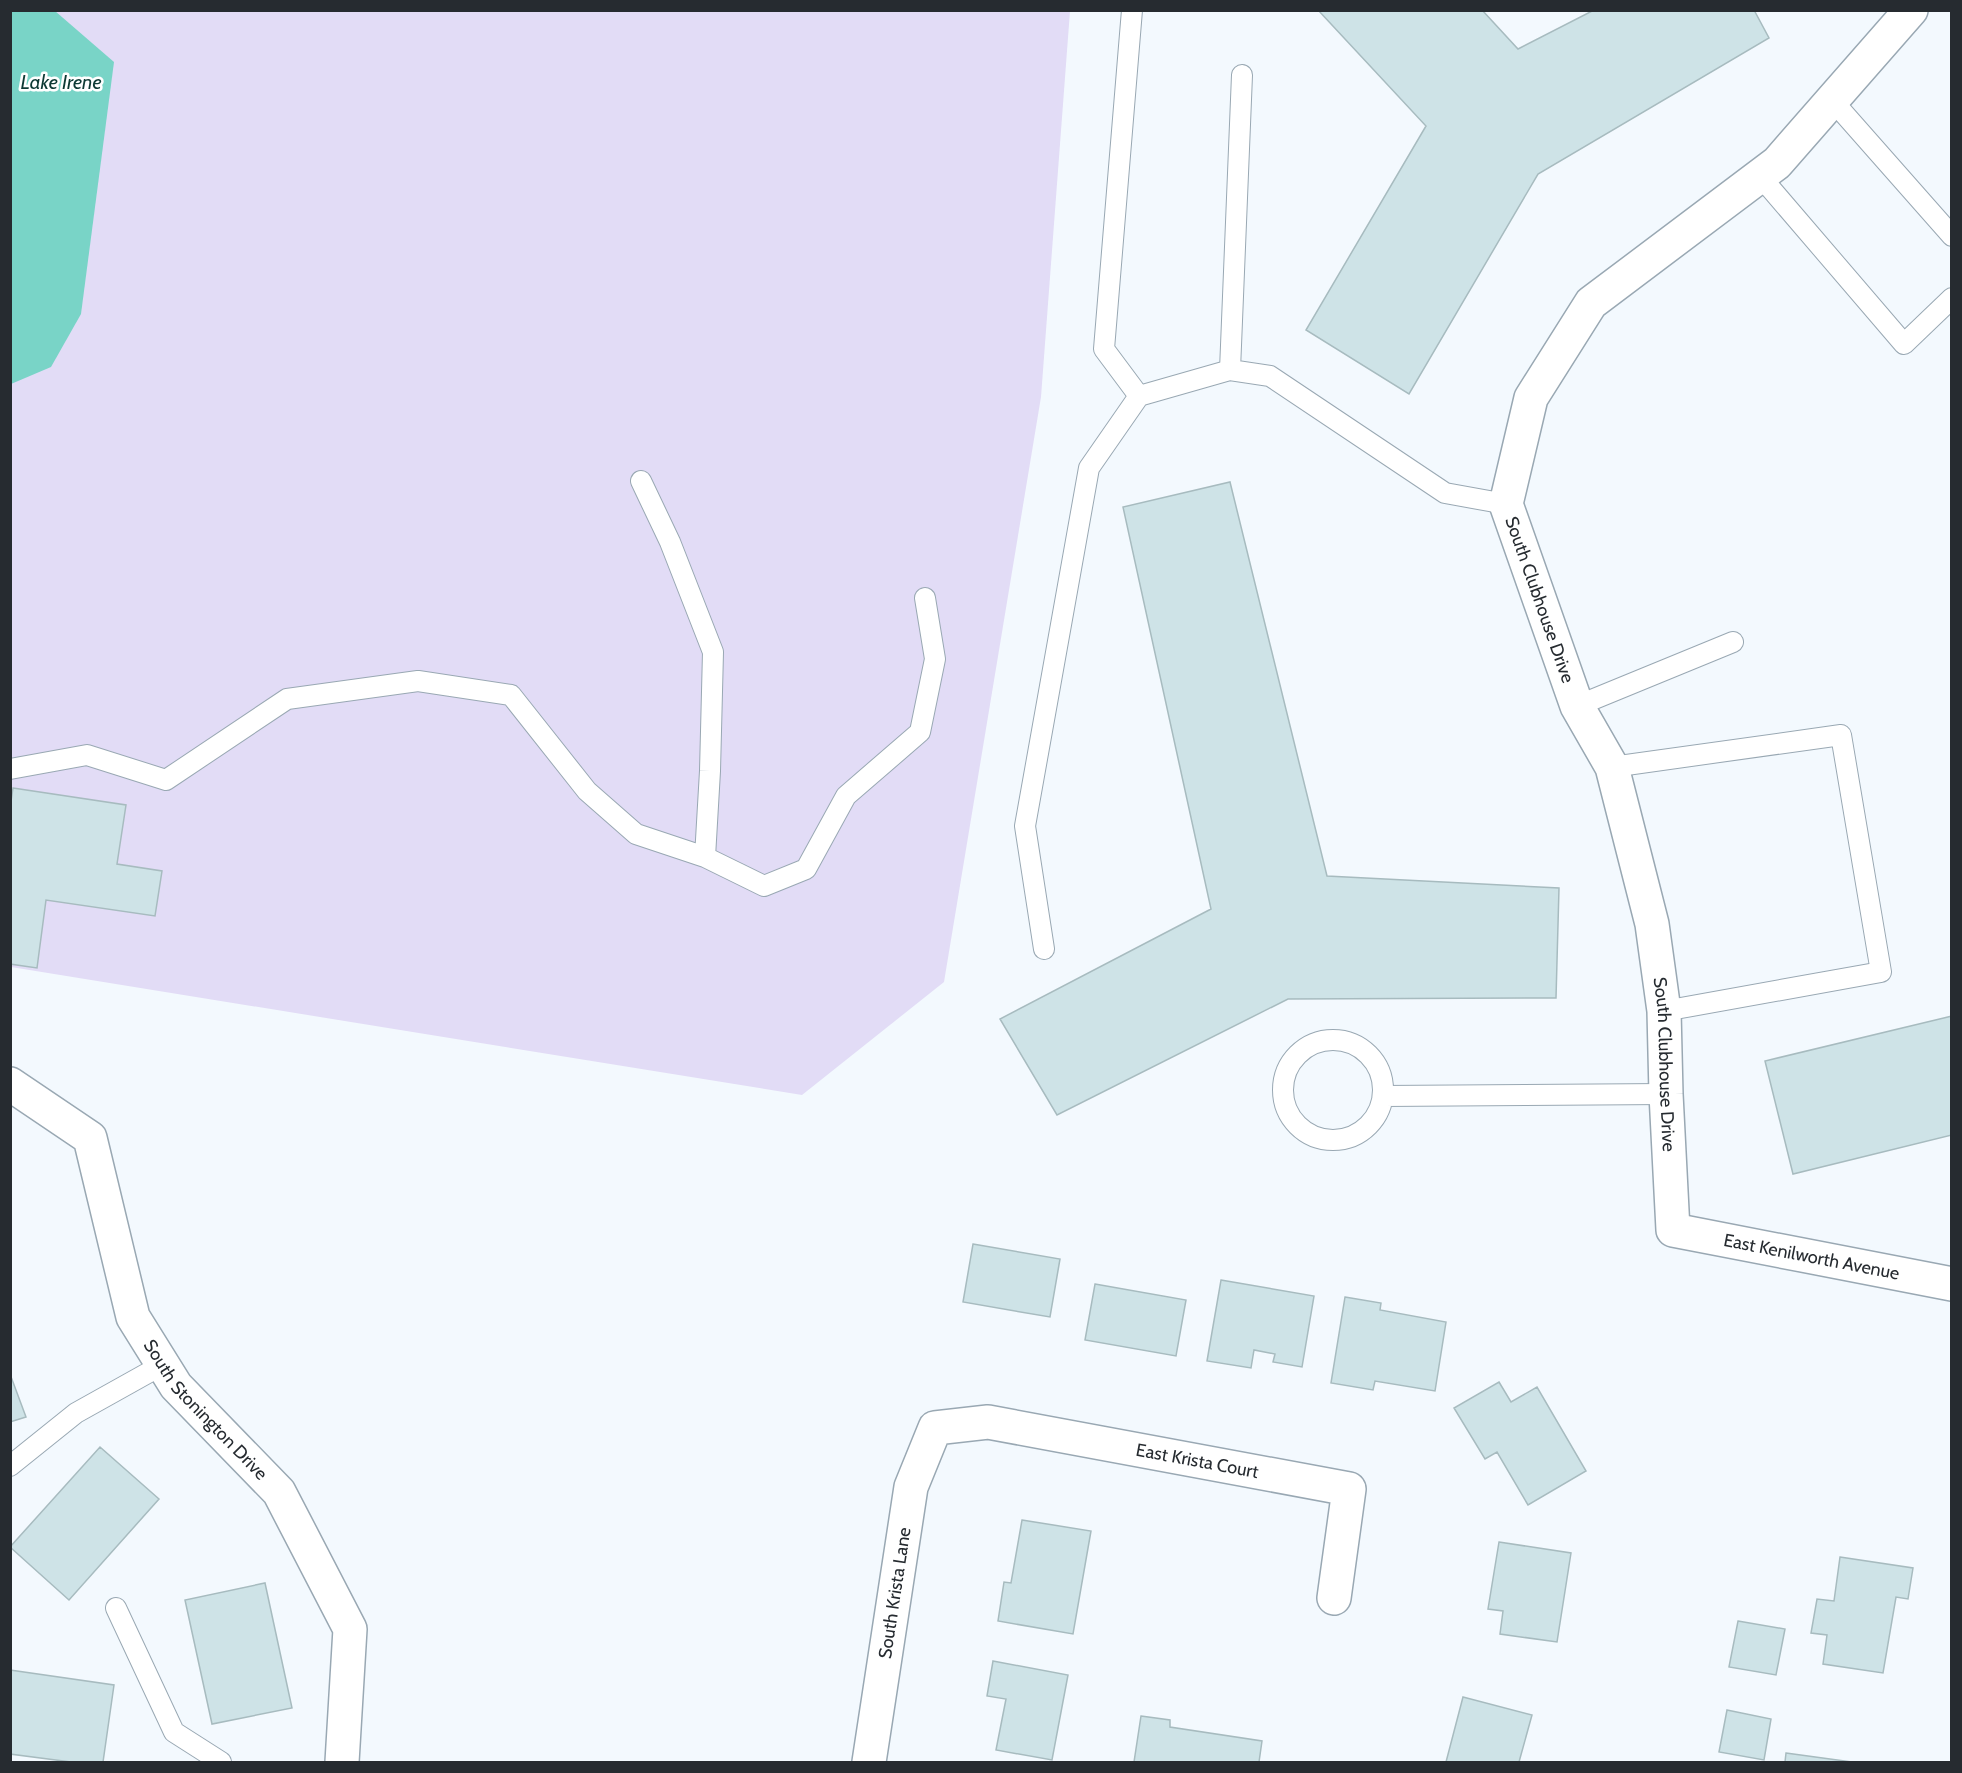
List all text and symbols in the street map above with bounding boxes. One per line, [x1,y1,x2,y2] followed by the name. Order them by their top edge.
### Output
[20,70,102,94] water label: Lake Irene
[1500,514,1579,686] street label: South Clubhouse Drive
[1648,976,1680,1152] street label: South Clubhouse Drive
[1722,1229,1901,1285] street label: East Kenilworth Avenue
[139,1336,272,1485] street label: South Stonington Drive
[1134,1439,1260,1483] street label: East Krista Court
[874,1526,916,1660] street label: South Krista Lane

